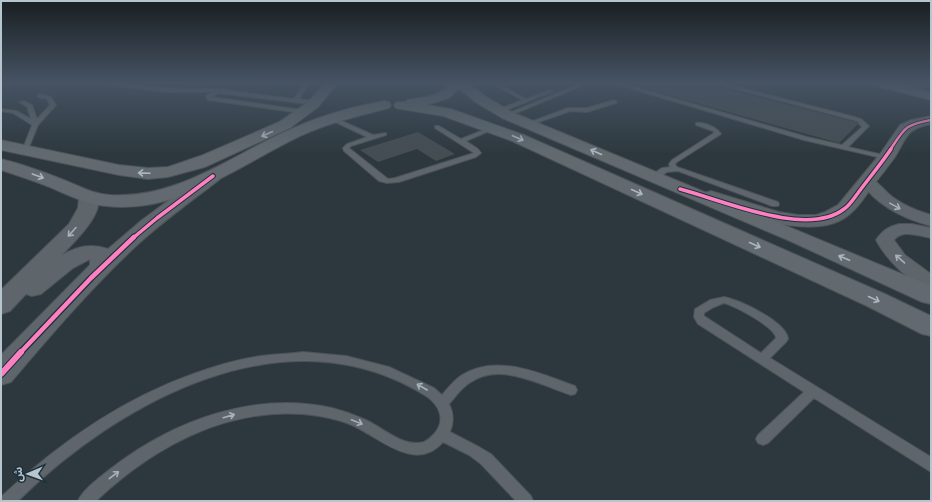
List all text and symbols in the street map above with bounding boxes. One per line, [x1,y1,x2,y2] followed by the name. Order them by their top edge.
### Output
[262,131,274,138] one-way arrow
[512,135,524,142] one-way arrow
[590,148,602,156] one-way arrow
[138,169,151,177] one-way arrow
[32,173,44,181] one-way arrow
[630,189,642,196] one-way arrow
[889,202,901,210] one-way arrow
[68,227,77,237] one-way arrow
[749,242,761,250] one-way arrow
[839,254,851,261] one-way arrow
[895,254,905,264] one-way arrow
[867,296,879,303] one-way arrow
[416,383,428,391] one-way arrow
[222,412,235,419] one-way arrow
[350,418,362,426] one-way arrow
[8,454,48,494] north arrow
[11,467,25,482] text: ش
[109,471,120,479] one-way arrow

